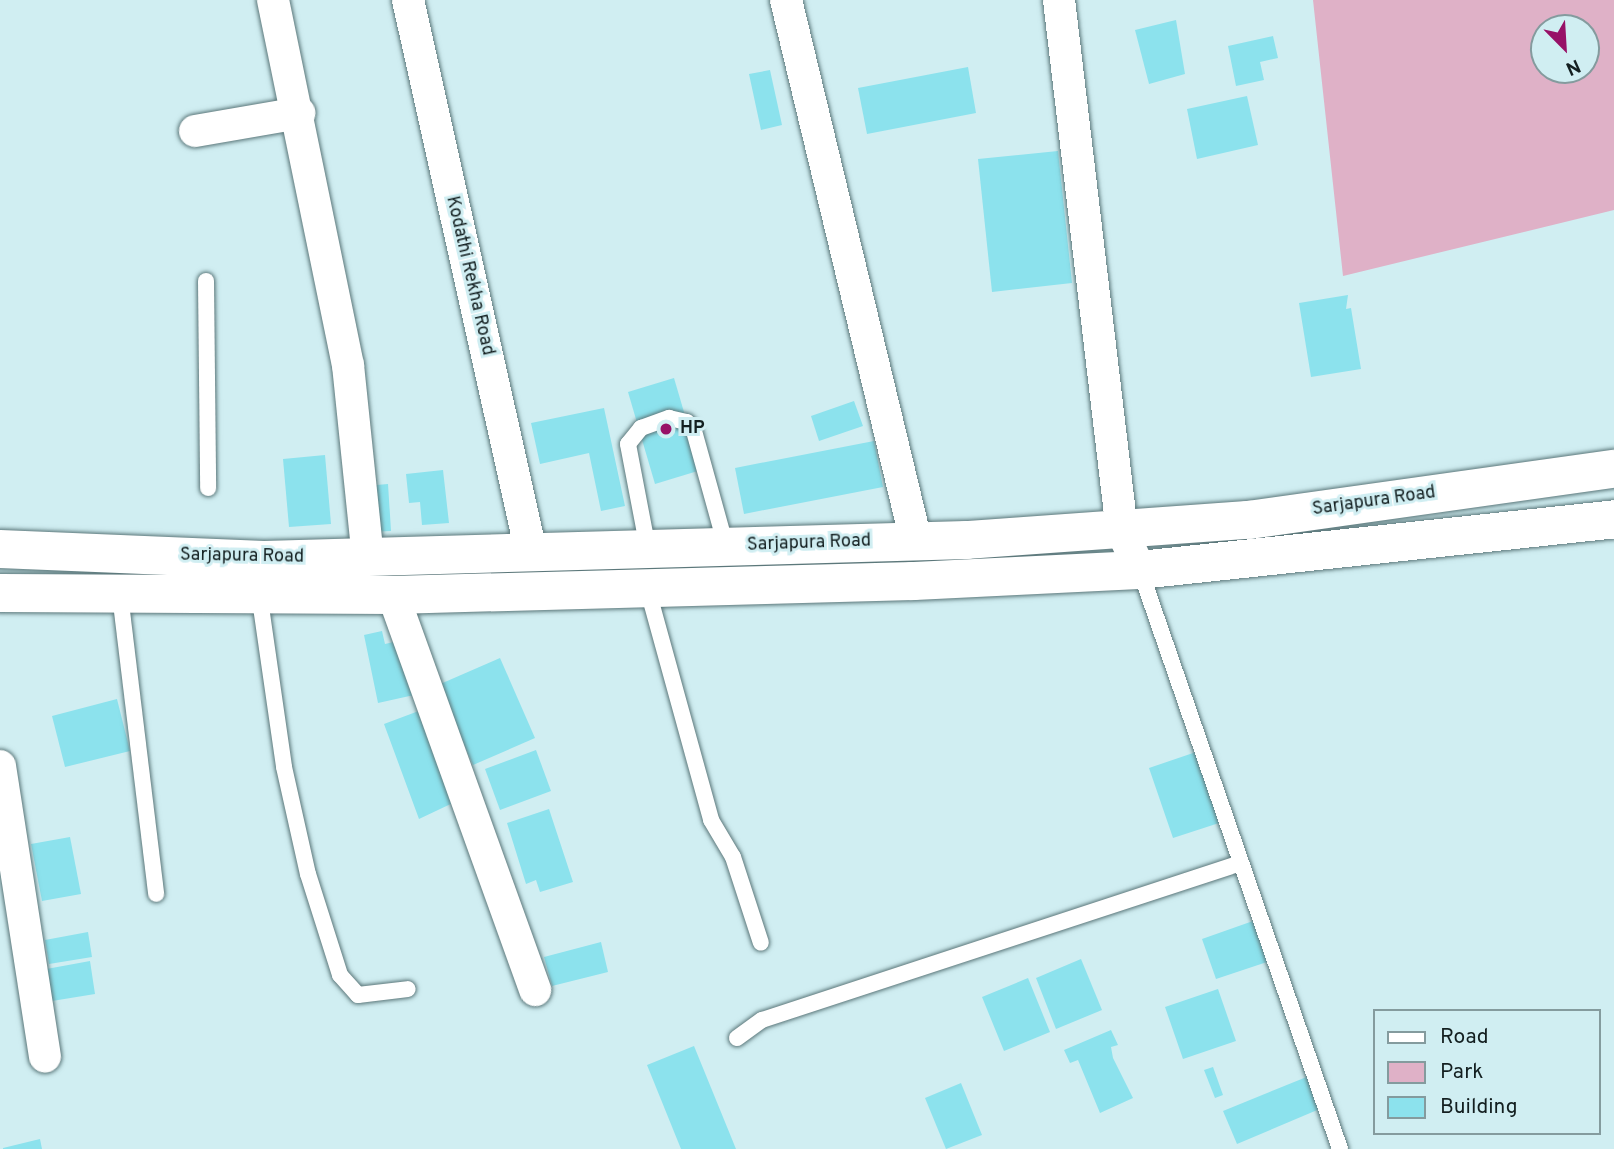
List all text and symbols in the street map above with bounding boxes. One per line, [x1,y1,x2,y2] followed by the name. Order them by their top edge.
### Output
[1530,14,1600,84] north arrow
[1562,53,1584,80] text: N
[440,194,498,358] street label: Kodathi Rekha Road
[680,418,704,440] place label: HP
[658,421,674,437] marker: HP
[1311,483,1437,521] street label: Sarjapura Road
[747,531,871,557] street label: Sarjapura Road
[180,545,304,569] street label: Sarjapura Road
[1372,1009,1600,1135] legend
[1440,1024,1489,1051] text: Road
[1440,1059,1483,1086] text: Park
[1440,1094,1518,1121] text: Building

